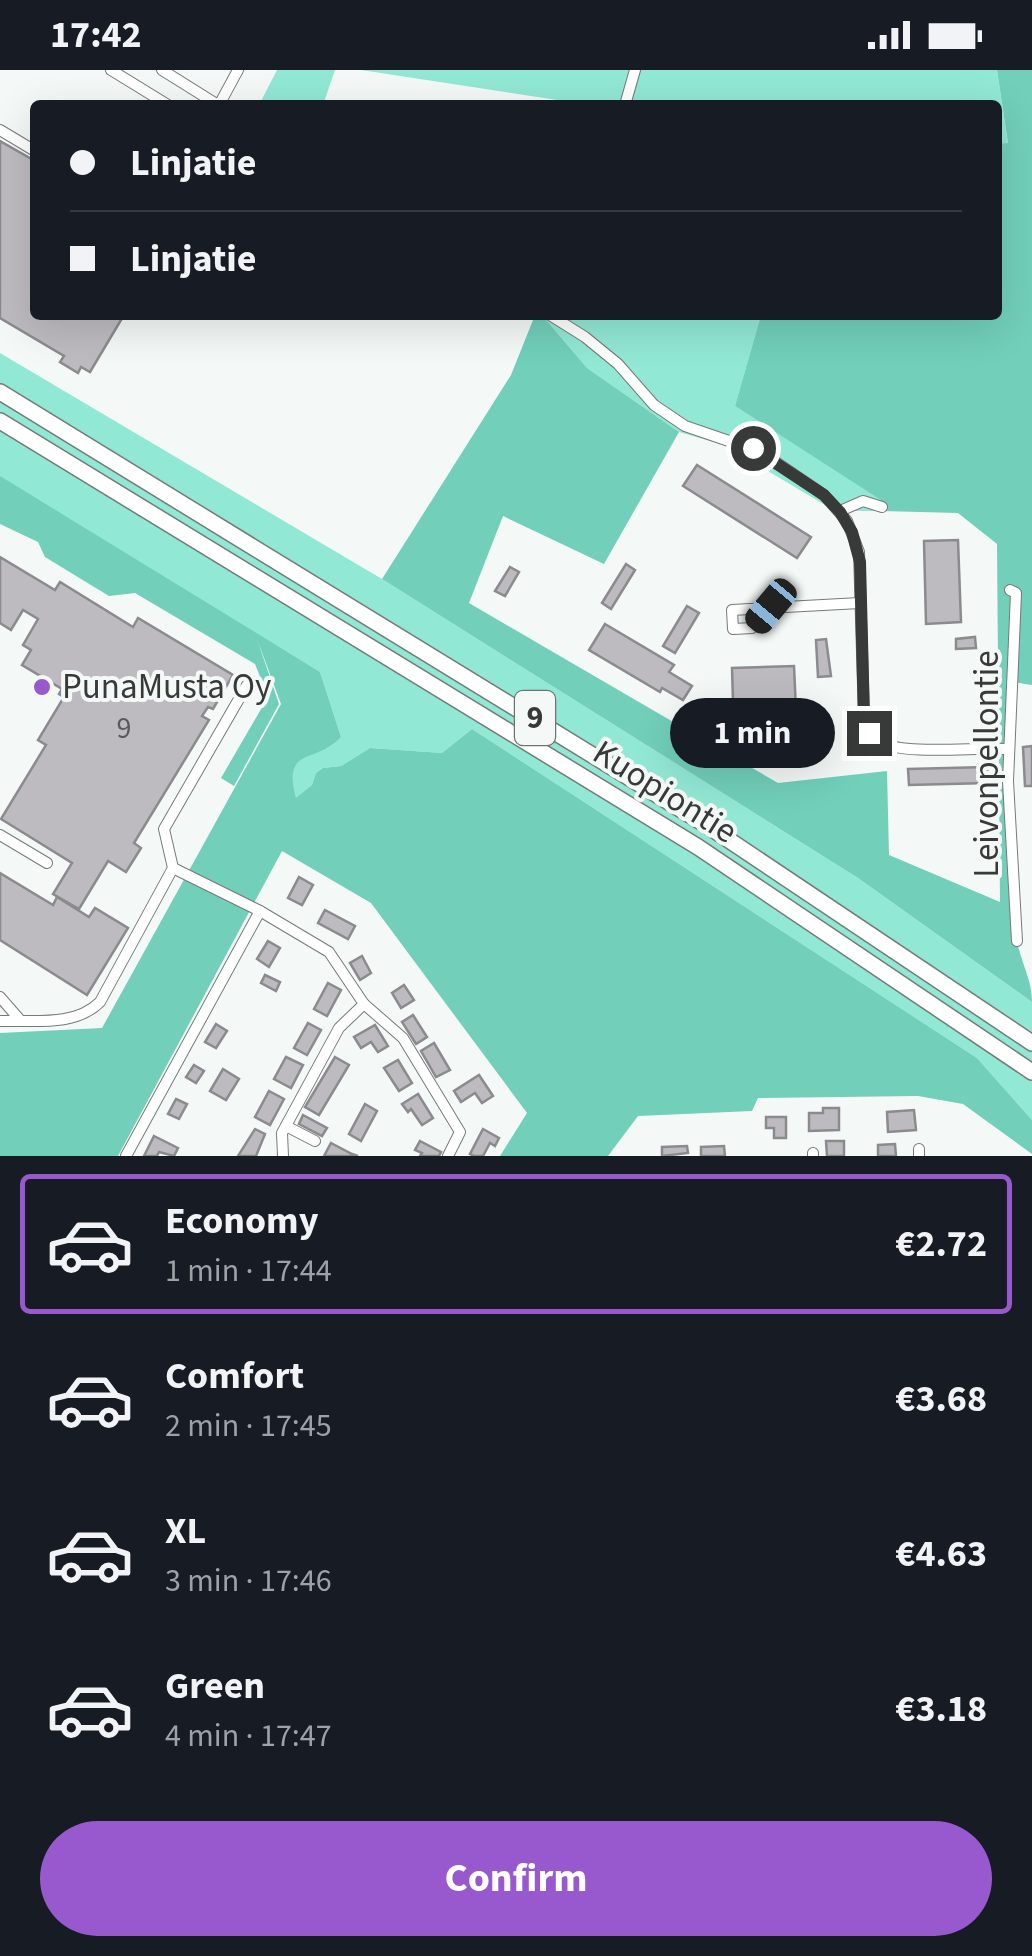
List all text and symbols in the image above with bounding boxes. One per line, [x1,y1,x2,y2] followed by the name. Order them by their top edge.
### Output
[50,8,142,62] text: 17:42
[130,136,257,190] text: Linjatie
[130,232,257,286] text: Linjatie
[731,426,776,471] route start
[740,573,802,639] car
[962,650,1012,878] street label: Leivonpellontie
[62,662,271,712] place label: PunaMusta Oy
[31,676,53,698] marker: PunaMusta Oy
[515,691,555,745] road number: 9
[669,698,834,768] callout: 1 min
[117,707,131,750] house number: 9
[714,710,791,756] text: 1 min
[847,711,892,756] route end
[583,728,747,856] street label: Kuopiontie
[165,1194,318,1248] text: Economy
[45,1199,135,1289] icon: car
[895,1217,987,1271] text: €2.72
[165,1248,332,1294] text: 1 min · 17:44
[165,1349,304,1403] text: Comfort
[45,1354,135,1444] icon: car
[895,1372,987,1426] text: €3.68
[165,1403,332,1449] text: 2 min · 17:45
[165,1504,206,1558] text: XL
[45,1509,135,1599] icon: car
[895,1527,987,1581] text: €4.63
[165,1558,332,1604] text: 3 min · 17:46
[165,1659,265,1713] text: Green
[45,1664,135,1754] icon: car
[895,1682,987,1736] text: €3.18
[165,1713,332,1759] text: 4 min · 17:47
[40,1821,992,1936] button: Confirm

